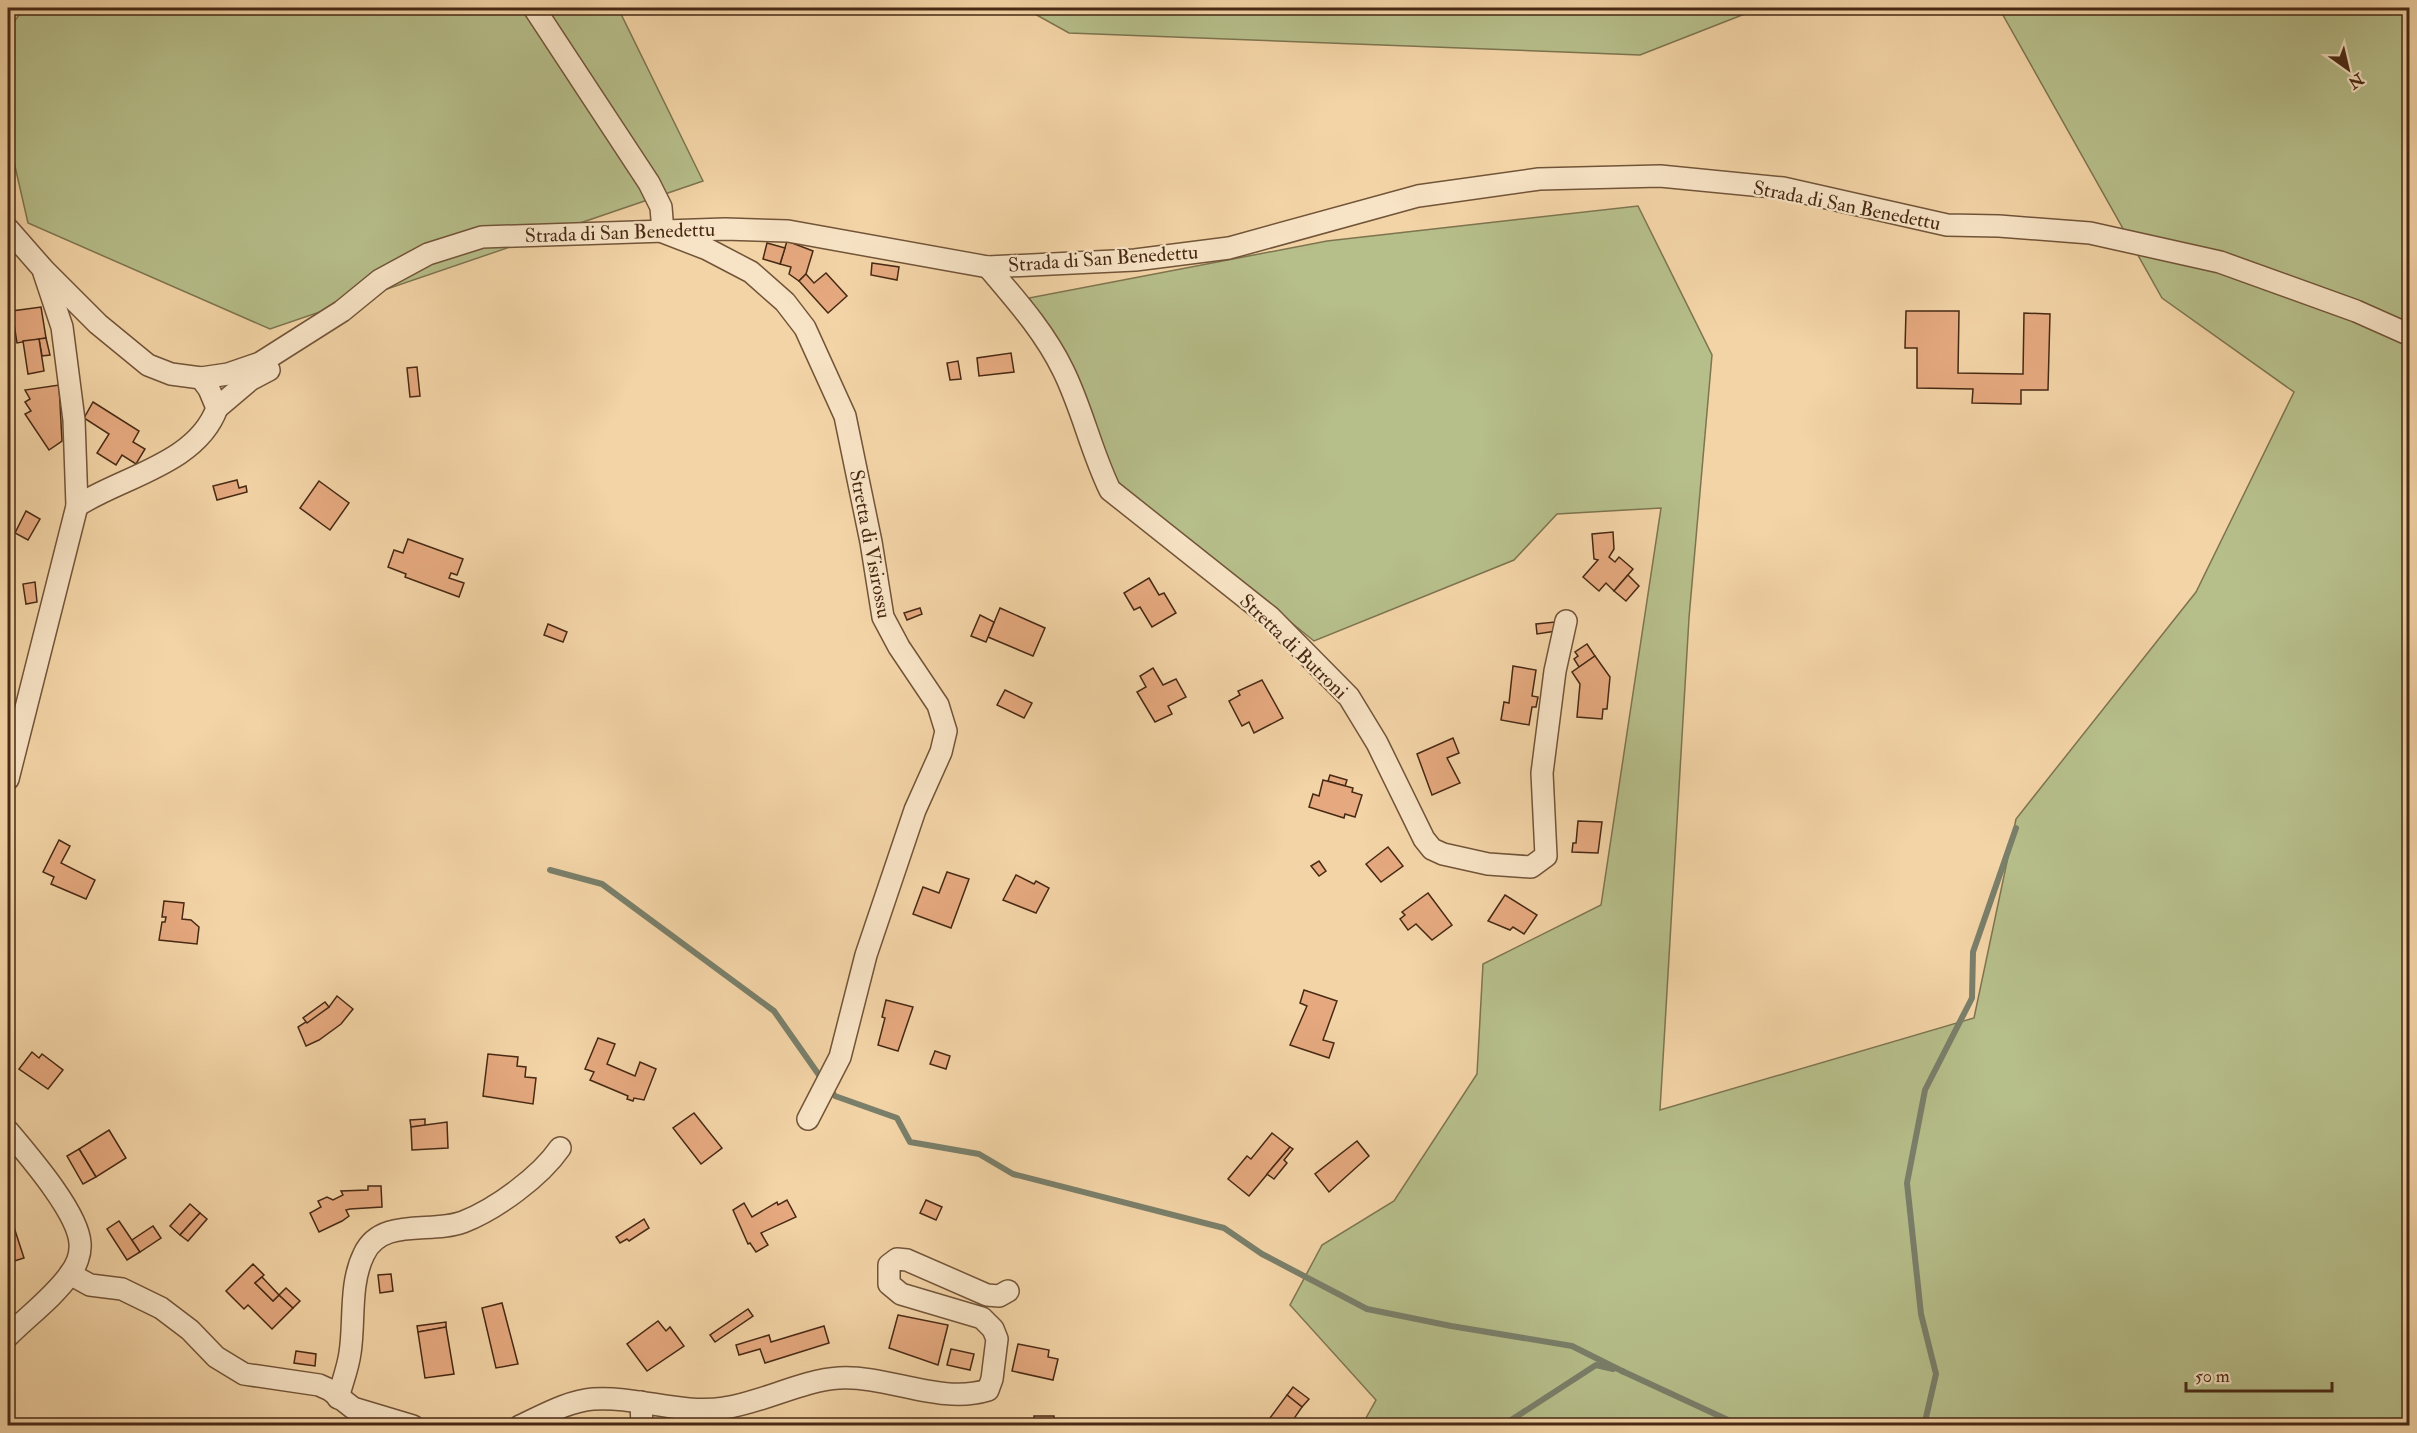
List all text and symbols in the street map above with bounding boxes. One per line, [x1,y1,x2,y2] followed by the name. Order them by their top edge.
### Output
[2318,39,2378,99] north arrow
[2344,68,2368,93] text: N
[1751,175,1943,236] street label: Strada di San Benedettu
[524,217,716,248] street label: Strada di San Benedettu
[1007,239,1199,278] street label: Strada di San Benedettu
[844,468,897,620] street label: Stretta di Visirossu
[1234,589,1353,704] street label: Stretta di Butroni
[2186,1355,2332,1393] scale bar
[2195,1365,2230,1388] text: 50 m

